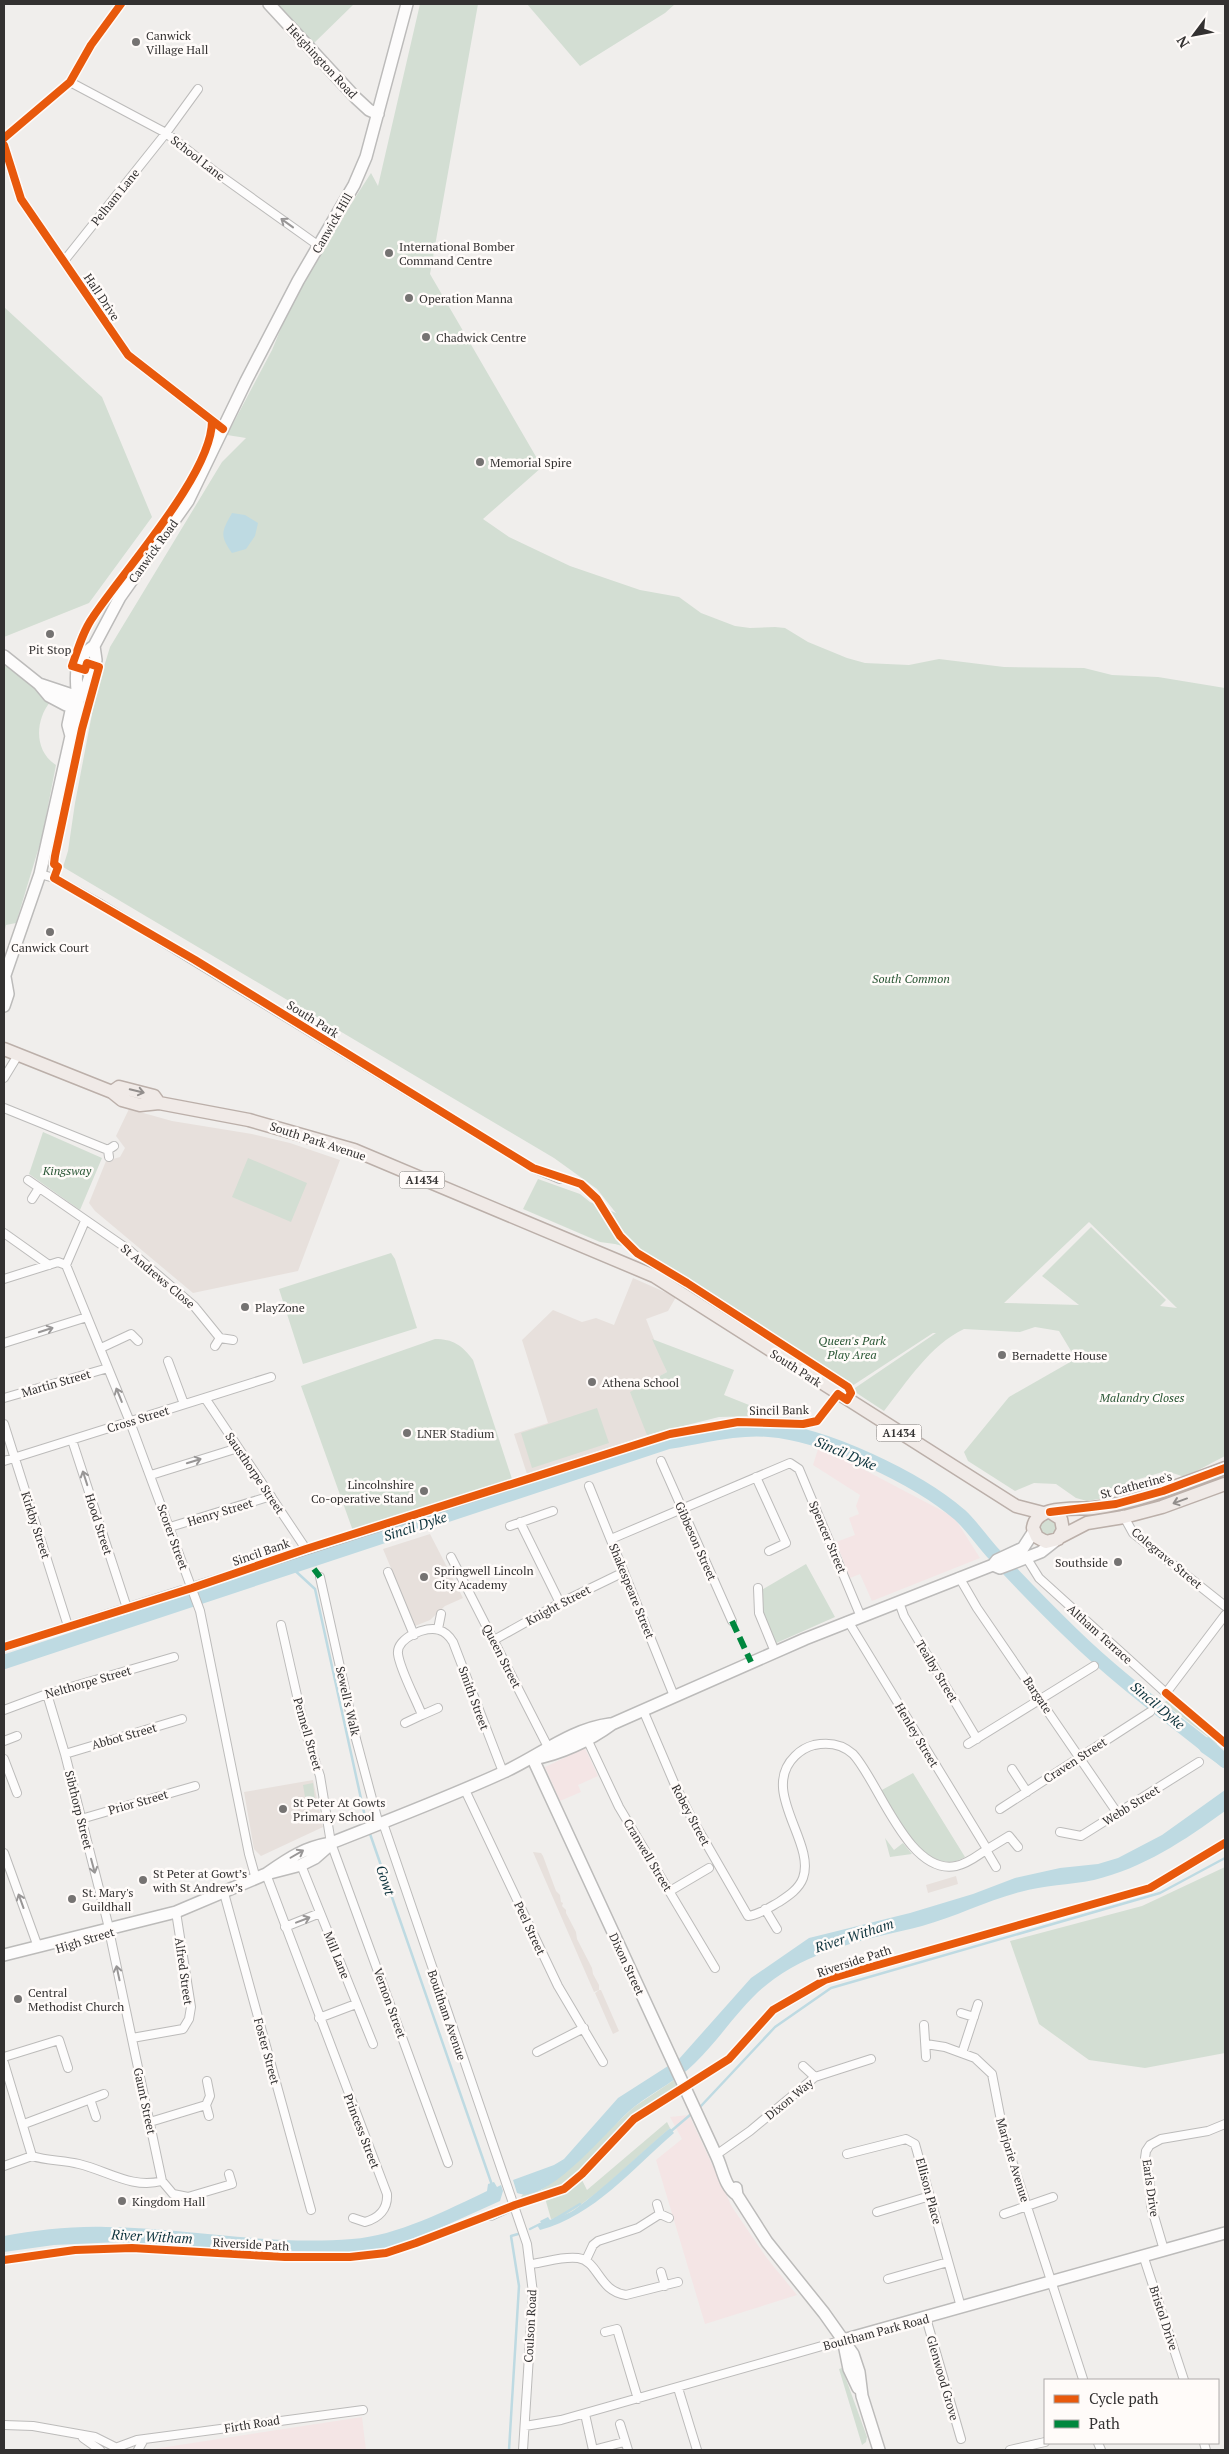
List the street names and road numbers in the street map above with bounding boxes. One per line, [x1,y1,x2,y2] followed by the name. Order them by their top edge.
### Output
[284,21,361,102] street label: Heighington Road
[168,132,228,184] street label: School Lane
[88,166,142,228] street label: Pelham Lane
[309,190,356,256] street label: Canwick Hill
[81,271,123,323] street label: Hall Drive
[125,516,181,586] street label: Canwick Road
[284,997,342,1041] street label: South Park
[268,1118,368,1164] street label: South Park Avenue
[400,1172,444,1188] road number: A1434
[118,1241,198,1311] street label: St Andrews Close
[767,1346,825,1391] street label: South Park
[20,1366,93,1400] street label: Martin Street
[105,1402,171,1436] street label: Cross Street
[749,1402,810,1418] street label: Sincil Bank
[876,1425,922,1442] road number: A1434
[222,1429,288,1517] street label: Sausthorpe Street
[1099,1468,1173,1502] street label: St Catherine's
[18,1490,54,1561] street label: Kirkby Street
[82,1491,116,1557] street label: Hood Street
[185,1495,255,1529] street label: Henry Street
[806,1498,850,1576] street label: Spencer Street
[672,1499,720,1583] street label: Gibbeson Street
[154,1502,192,1572] street label: Scorer Street
[1129,1524,1206,1592] street label: Colegrave Street
[230,1535,292,1569] street label: Sincil Bank
[606,1541,658,1641] street label: Shakespeare Street
[523,1581,593,1628] street label: Knight Street
[1064,1601,1136,1667] street label: Altham Terrace
[479,1621,525,1691] street label: Queen Street
[913,1637,962,1705] street label: Tealby Street
[43,1662,133,1701] street label: Nelthorpe Street
[456,1664,493,1732] street label: Smith Street
[333,1665,363,1738] street label: Sewell's Walk
[1020,1674,1056,1716] street label: Bargate
[290,1696,326,1773] street label: Pennell Street
[892,1700,942,1770] street label: Henley Street
[90,1719,159,1752] street label: Abbot Street
[1041,1734,1110,1786] street label: Craven Street
[62,1769,96,1852] street label: Sibthorp Street
[1100,1781,1163,1828] street label: Webb Street
[669,1782,714,1849] street label: Robey Street
[106,1786,170,1818] street label: Prior Street
[620,1816,676,1895] street label: Cranwell Street
[511,1899,549,1958] street label: Peel Street
[54,1924,117,1956] street label: High Street
[321,1929,353,1981] street label: Mill Lane
[606,1931,648,1998] street label: Dixon Street
[172,1936,196,2006] street label: Alfred Street
[815,1942,893,1980] street label: Riverside Path
[370,1966,410,2041] street label: Vernon Street
[425,1968,469,2062] street label: Boultham Avenue
[251,2016,283,2086] street label: Foster Street
[131,2066,159,2136] street label: Gaunt Street
[762,2075,817,2123] street label: Dixon Way
[341,2091,383,2171] street label: Princess Street
[993,2116,1033,2204] street label: Marjorie Avenue
[913,2156,945,2226] street label: Ellison Place
[1140,2158,1162,2218] street label: Earls Drive
[212,2234,290,2254] street label: Riverside Path
[1147,2284,1181,2352] street label: Bristol Drive
[521,2289,539,2363] street label: Coulson Road
[821,2311,931,2353] street label: Boultham Park Road
[924,2334,962,2422] street label: Glenwood Grove
[223,2412,281,2436] street label: Firth Road

